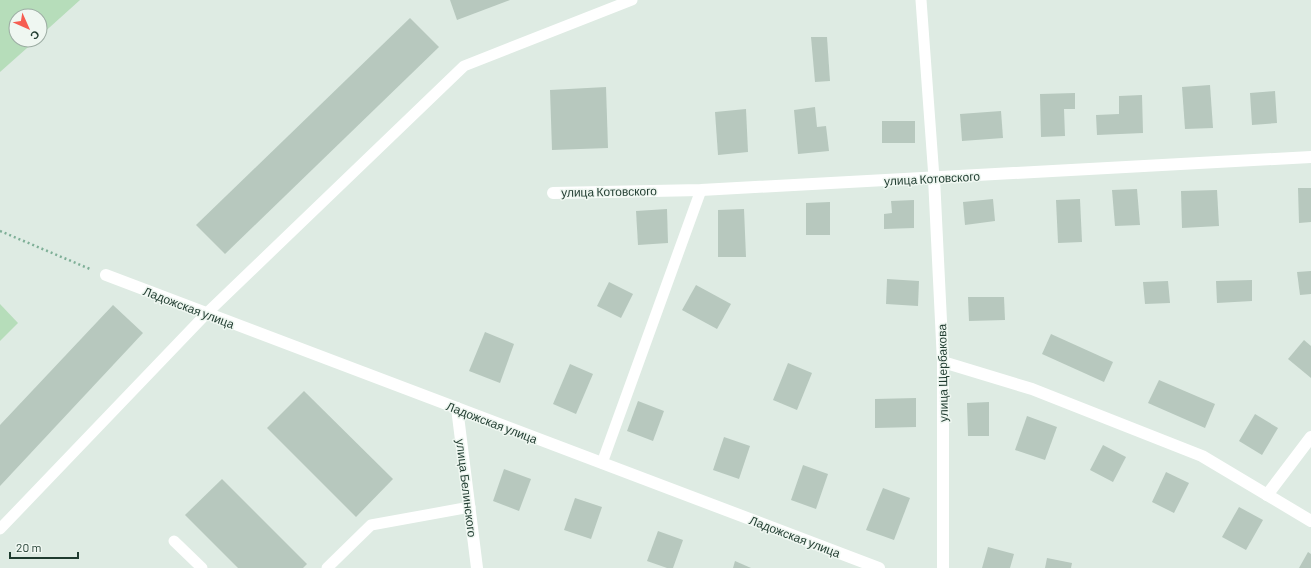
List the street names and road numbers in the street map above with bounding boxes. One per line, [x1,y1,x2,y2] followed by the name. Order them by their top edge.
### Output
[884,168,981,188] street label: улица Котовского
[561,183,657,200] street label: улица Котовского
[141,283,237,332] street label: Ладожская улица
[934,323,951,422] street label: улица Щербакова
[444,398,540,447] street label: Ладожская улица
[453,438,480,538] street label: улица Белинского
[747,512,843,561] street label: Ладожская улица

